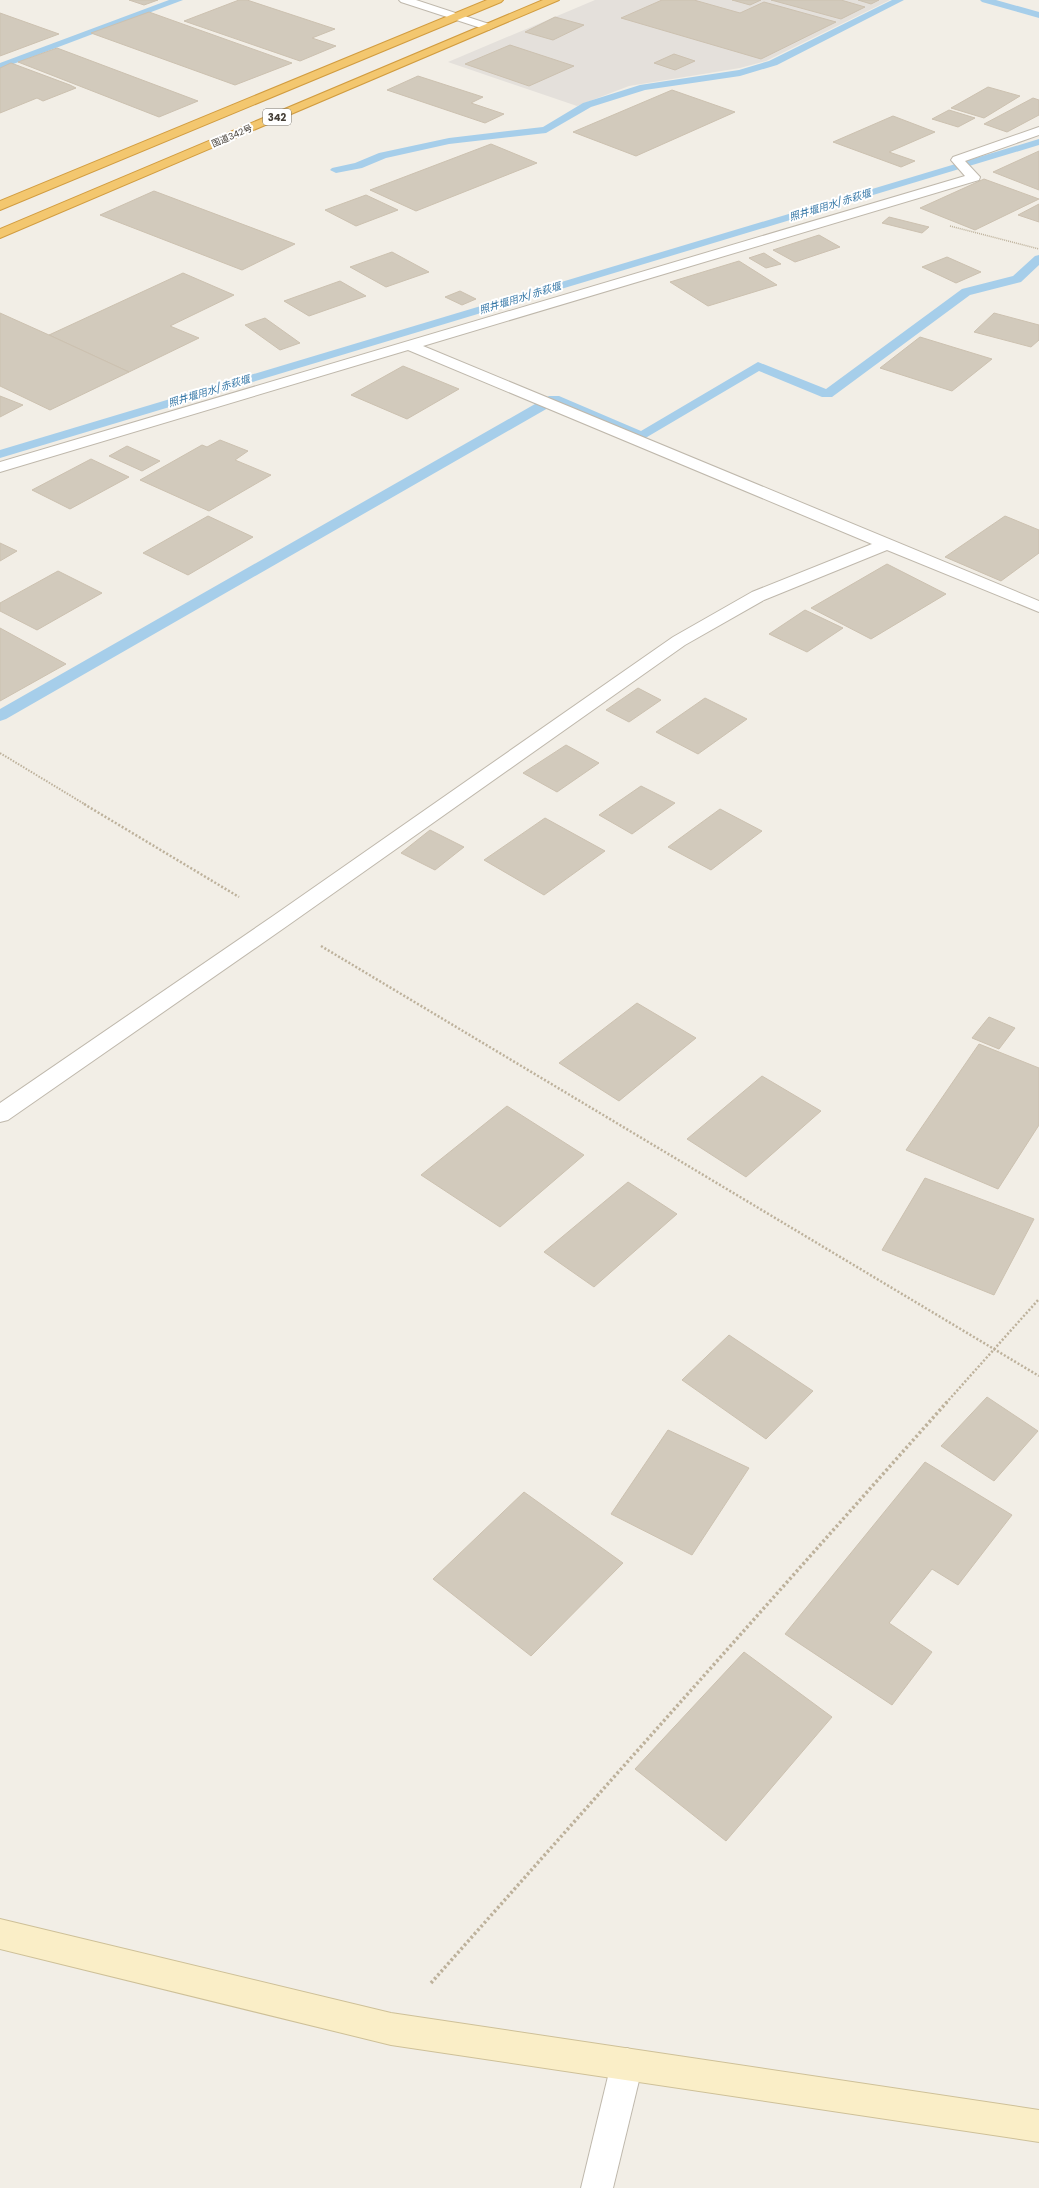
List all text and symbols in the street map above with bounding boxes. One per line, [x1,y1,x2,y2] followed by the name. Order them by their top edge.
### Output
[263,109,291,125] road number: 342
[210,122,254,150] street label: 国道342号
[787,185,875,225] water label: 照井堰用水/赤萩堰
[477,278,565,318] water label: 照井堰用水/赤萩堰
[166,371,254,411] water label: 照井堰用水/赤萩堰

